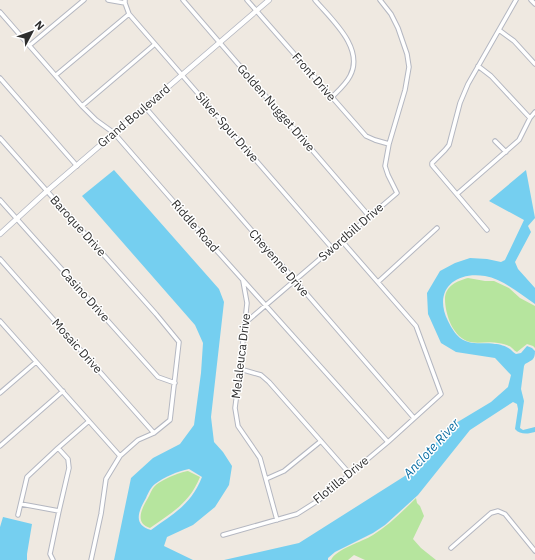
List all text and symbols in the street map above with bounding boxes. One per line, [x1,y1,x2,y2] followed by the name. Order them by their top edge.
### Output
[12,12,52,52] north arrow
[32,18,47,33] text: N
[289,49,340,104] street label: Front Drive
[234,61,319,155] street label: Golden Nugget Drive
[94,81,173,150] street label: Grand Boulevard
[193,88,262,165] street label: Silver Spur Drive
[47,192,110,259] street label: Baroque Drive
[168,196,222,255] street label: Riddle Road
[315,199,387,264] street label: Swordbill Drive
[246,226,313,300] street label: Cheyenne Drive
[57,265,114,325] street label: Casino Drive
[228,312,253,399] street label: Melaleuca Drive
[49,315,106,376] street label: Mosaic Drive
[399,414,464,482] water label: Anclote River
[310,452,372,507] street label: Flotilla Drive

